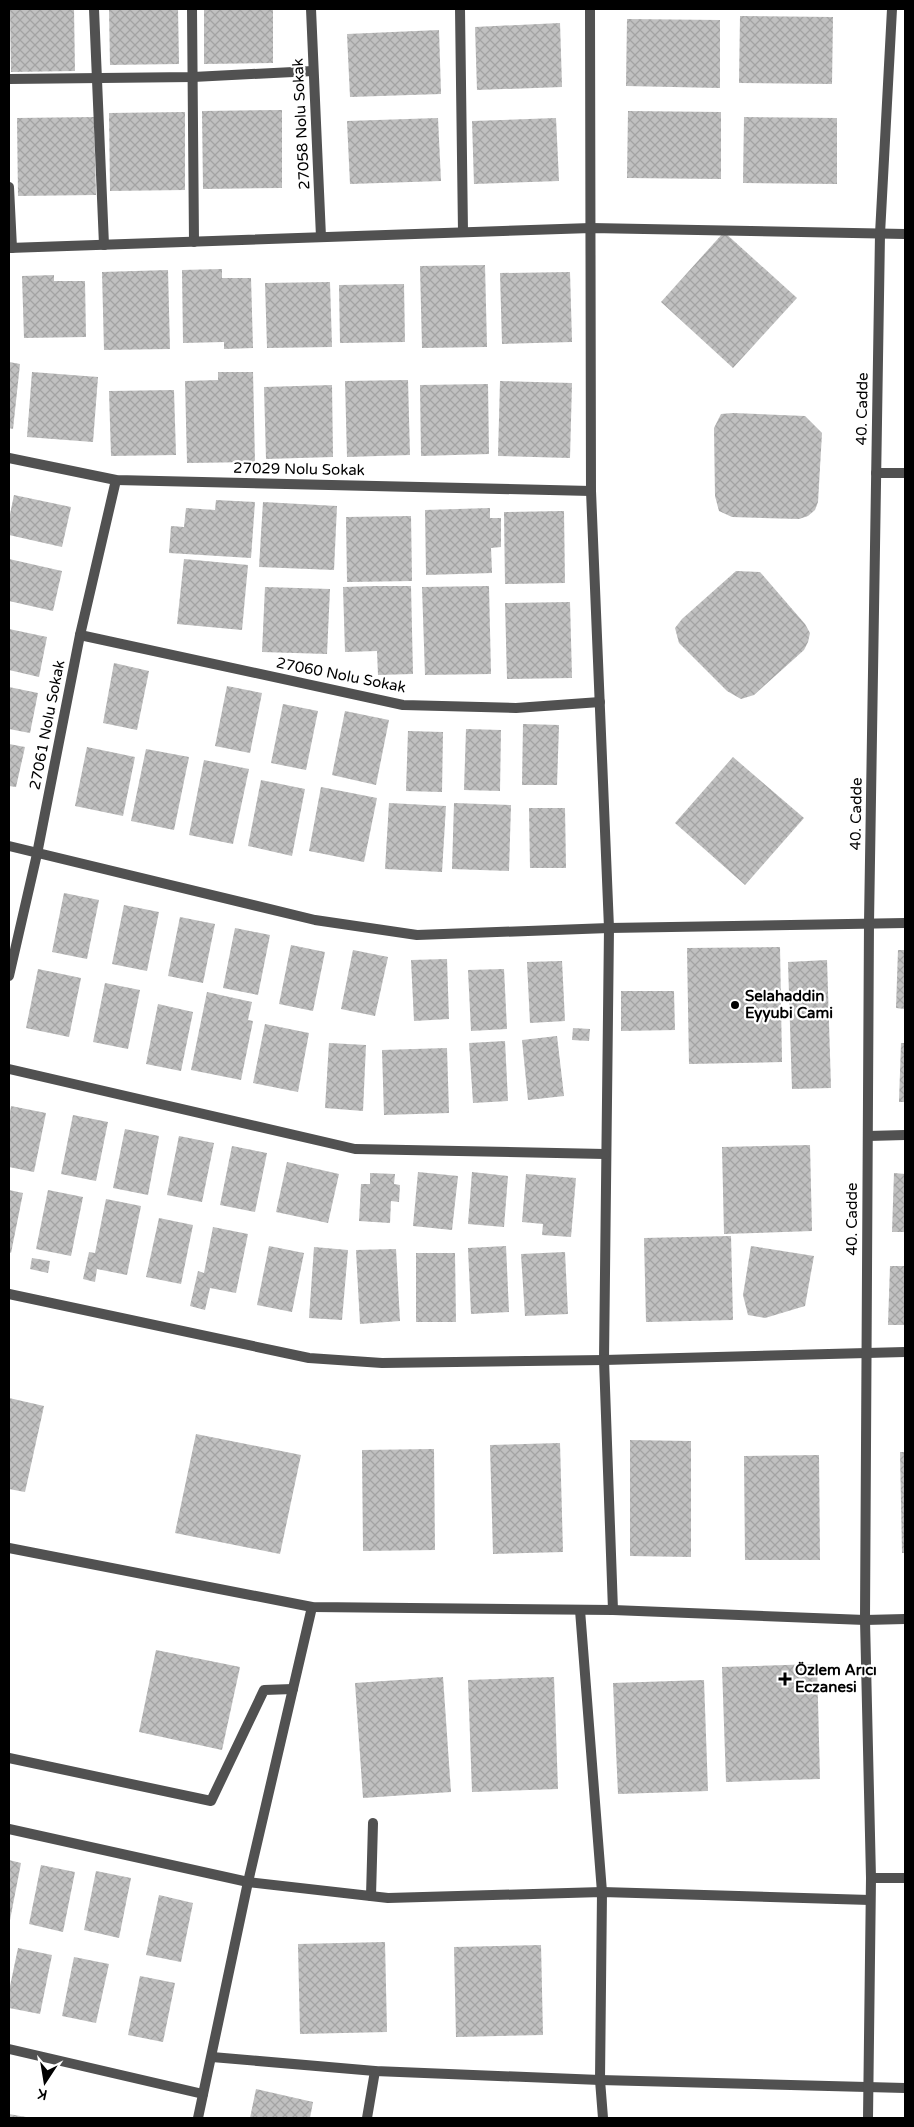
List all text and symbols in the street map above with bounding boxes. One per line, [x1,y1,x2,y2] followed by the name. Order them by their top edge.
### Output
[289,58,313,190] street label: 27058 Nolu Sokak
[852,372,872,446] street label: 40. Cadde
[233,459,365,479] street label: 27029 Nolu Sokak
[275,654,407,696] street label: 27060 Nolu Sokak
[26,659,68,791] street label: 27061 Nolu Sokak
[846,777,866,851] street label: 40. Cadde
[745,987,833,1023] place label: Selahaddin Eyyubi Cami
[729,999,741,1011] marker: Selahaddin Eyyubi Cami
[843,1183,861,1255] street label: 40. Cadde
[795,1661,877,1696] place label: Özlem Arıcı Eczanesi
[779,1673,791,1685] marker: Özlem Arıcı Eczanesi
[20,2057,70,2107] north arrow
[35,2085,49,2104] text: K

